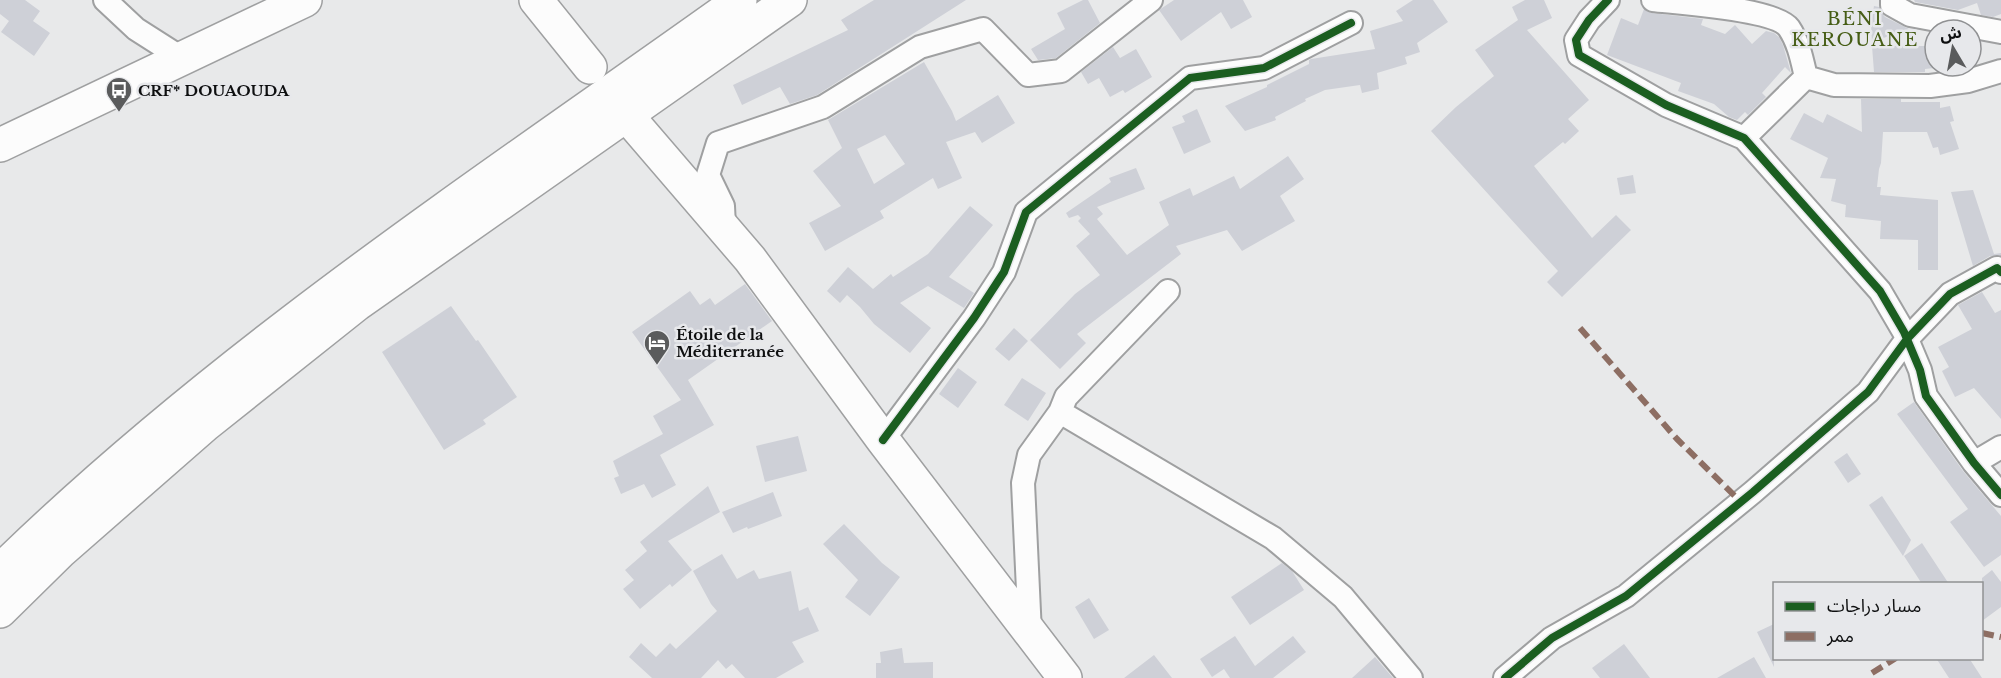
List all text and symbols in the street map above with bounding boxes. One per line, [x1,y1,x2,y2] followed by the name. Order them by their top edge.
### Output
[1791,7,1919,51] district label: BÉNI KEROUANE
[1923,18,1983,78] north arrow
[1938,21,1963,45] text: ش
[104,75,134,113] bus stop icon: CRF* DOUAOUDA
[138,81,290,100] place label: CRF* DOUAOUDA
[676,325,784,361] place label: Étoile de la Méditerranée
[642,328,672,366] hotel icon: Étoile de la Méditerranée
[1773,582,1983,660] legend
[1827,595,1922,617] text: مسار دراجات
[1826,625,1854,647] text: ممر

